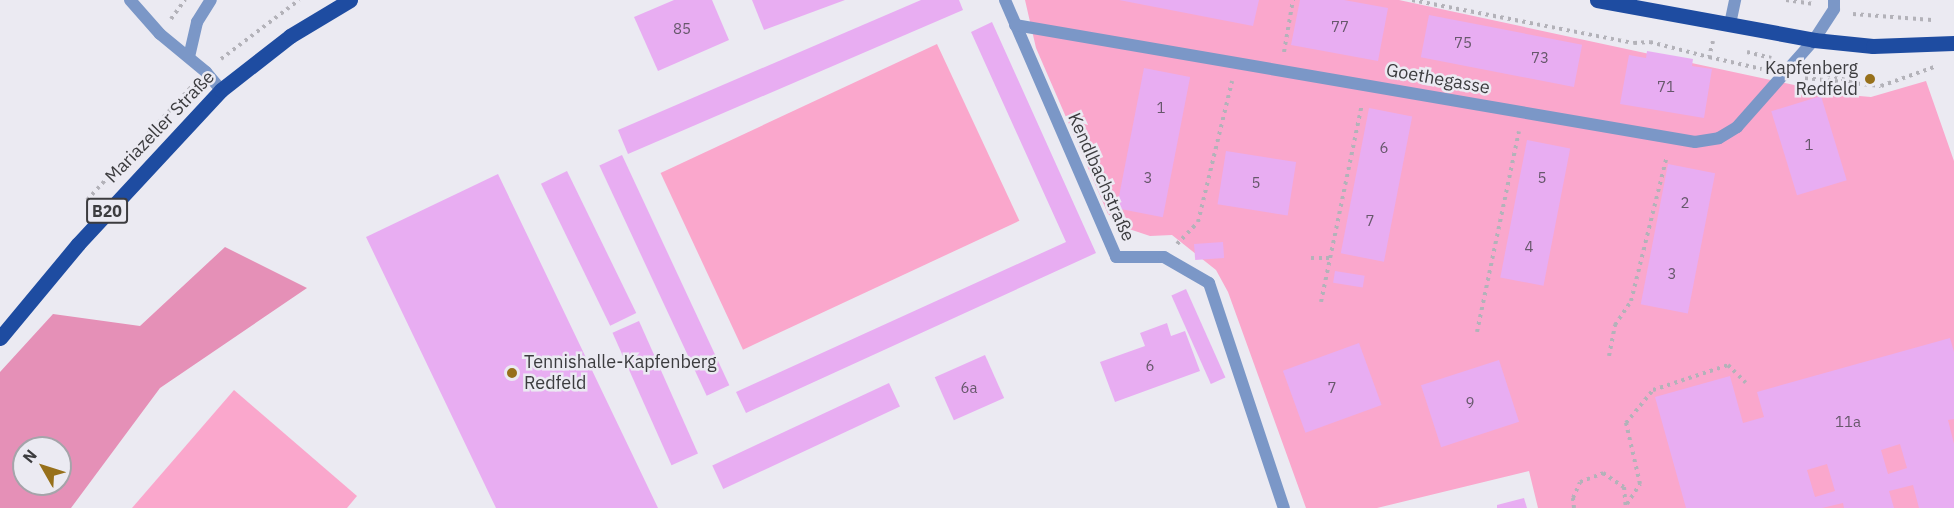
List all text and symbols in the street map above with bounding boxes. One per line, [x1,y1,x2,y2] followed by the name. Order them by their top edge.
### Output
[1331,18,1349,36] house number: 77
[673,20,691,38] house number: 85
[1454,34,1472,52] house number: 75
[1531,49,1549,67] house number: 73
[1765,58,1858,100] place label: Kapfenberg Redfeld
[1384,59,1492,99] street label: Goethegasse
[101,66,219,188] street label: Mariazeller Straße
[1863,72,1877,86] marker: Kapfenberg Redfeld
[1657,78,1675,96] house number: 71
[1157,99,1165,117] house number: 1
[1063,109,1139,245] street label: Kendlbachstraße
[1805,136,1813,154] house number: 1
[1380,139,1388,157] house number: 6
[1144,169,1152,187] house number: 3
[1538,169,1546,187] house number: 5
[1252,174,1260,192] house number: 5
[1681,194,1689,212] house number: 2
[86,198,128,224] road number: B20
[1366,212,1374,230] house number: 7
[1525,238,1533,256] house number: 4
[1668,265,1676,283] house number: 3
[524,352,716,394] place label: Tennishalle-Kapfenberg Redfeld
[1146,357,1154,375] house number: 6
[505,366,519,380] marker: Tennishalle-Kapfenberg Redfeld
[960,379,978,397] house number: 6a
[1328,379,1336,397] house number: 7
[1466,394,1474,412] house number: 9
[1835,413,1861,431] house number: 11a
[12,436,72,496] north arrow
[18,445,41,467] text: N

